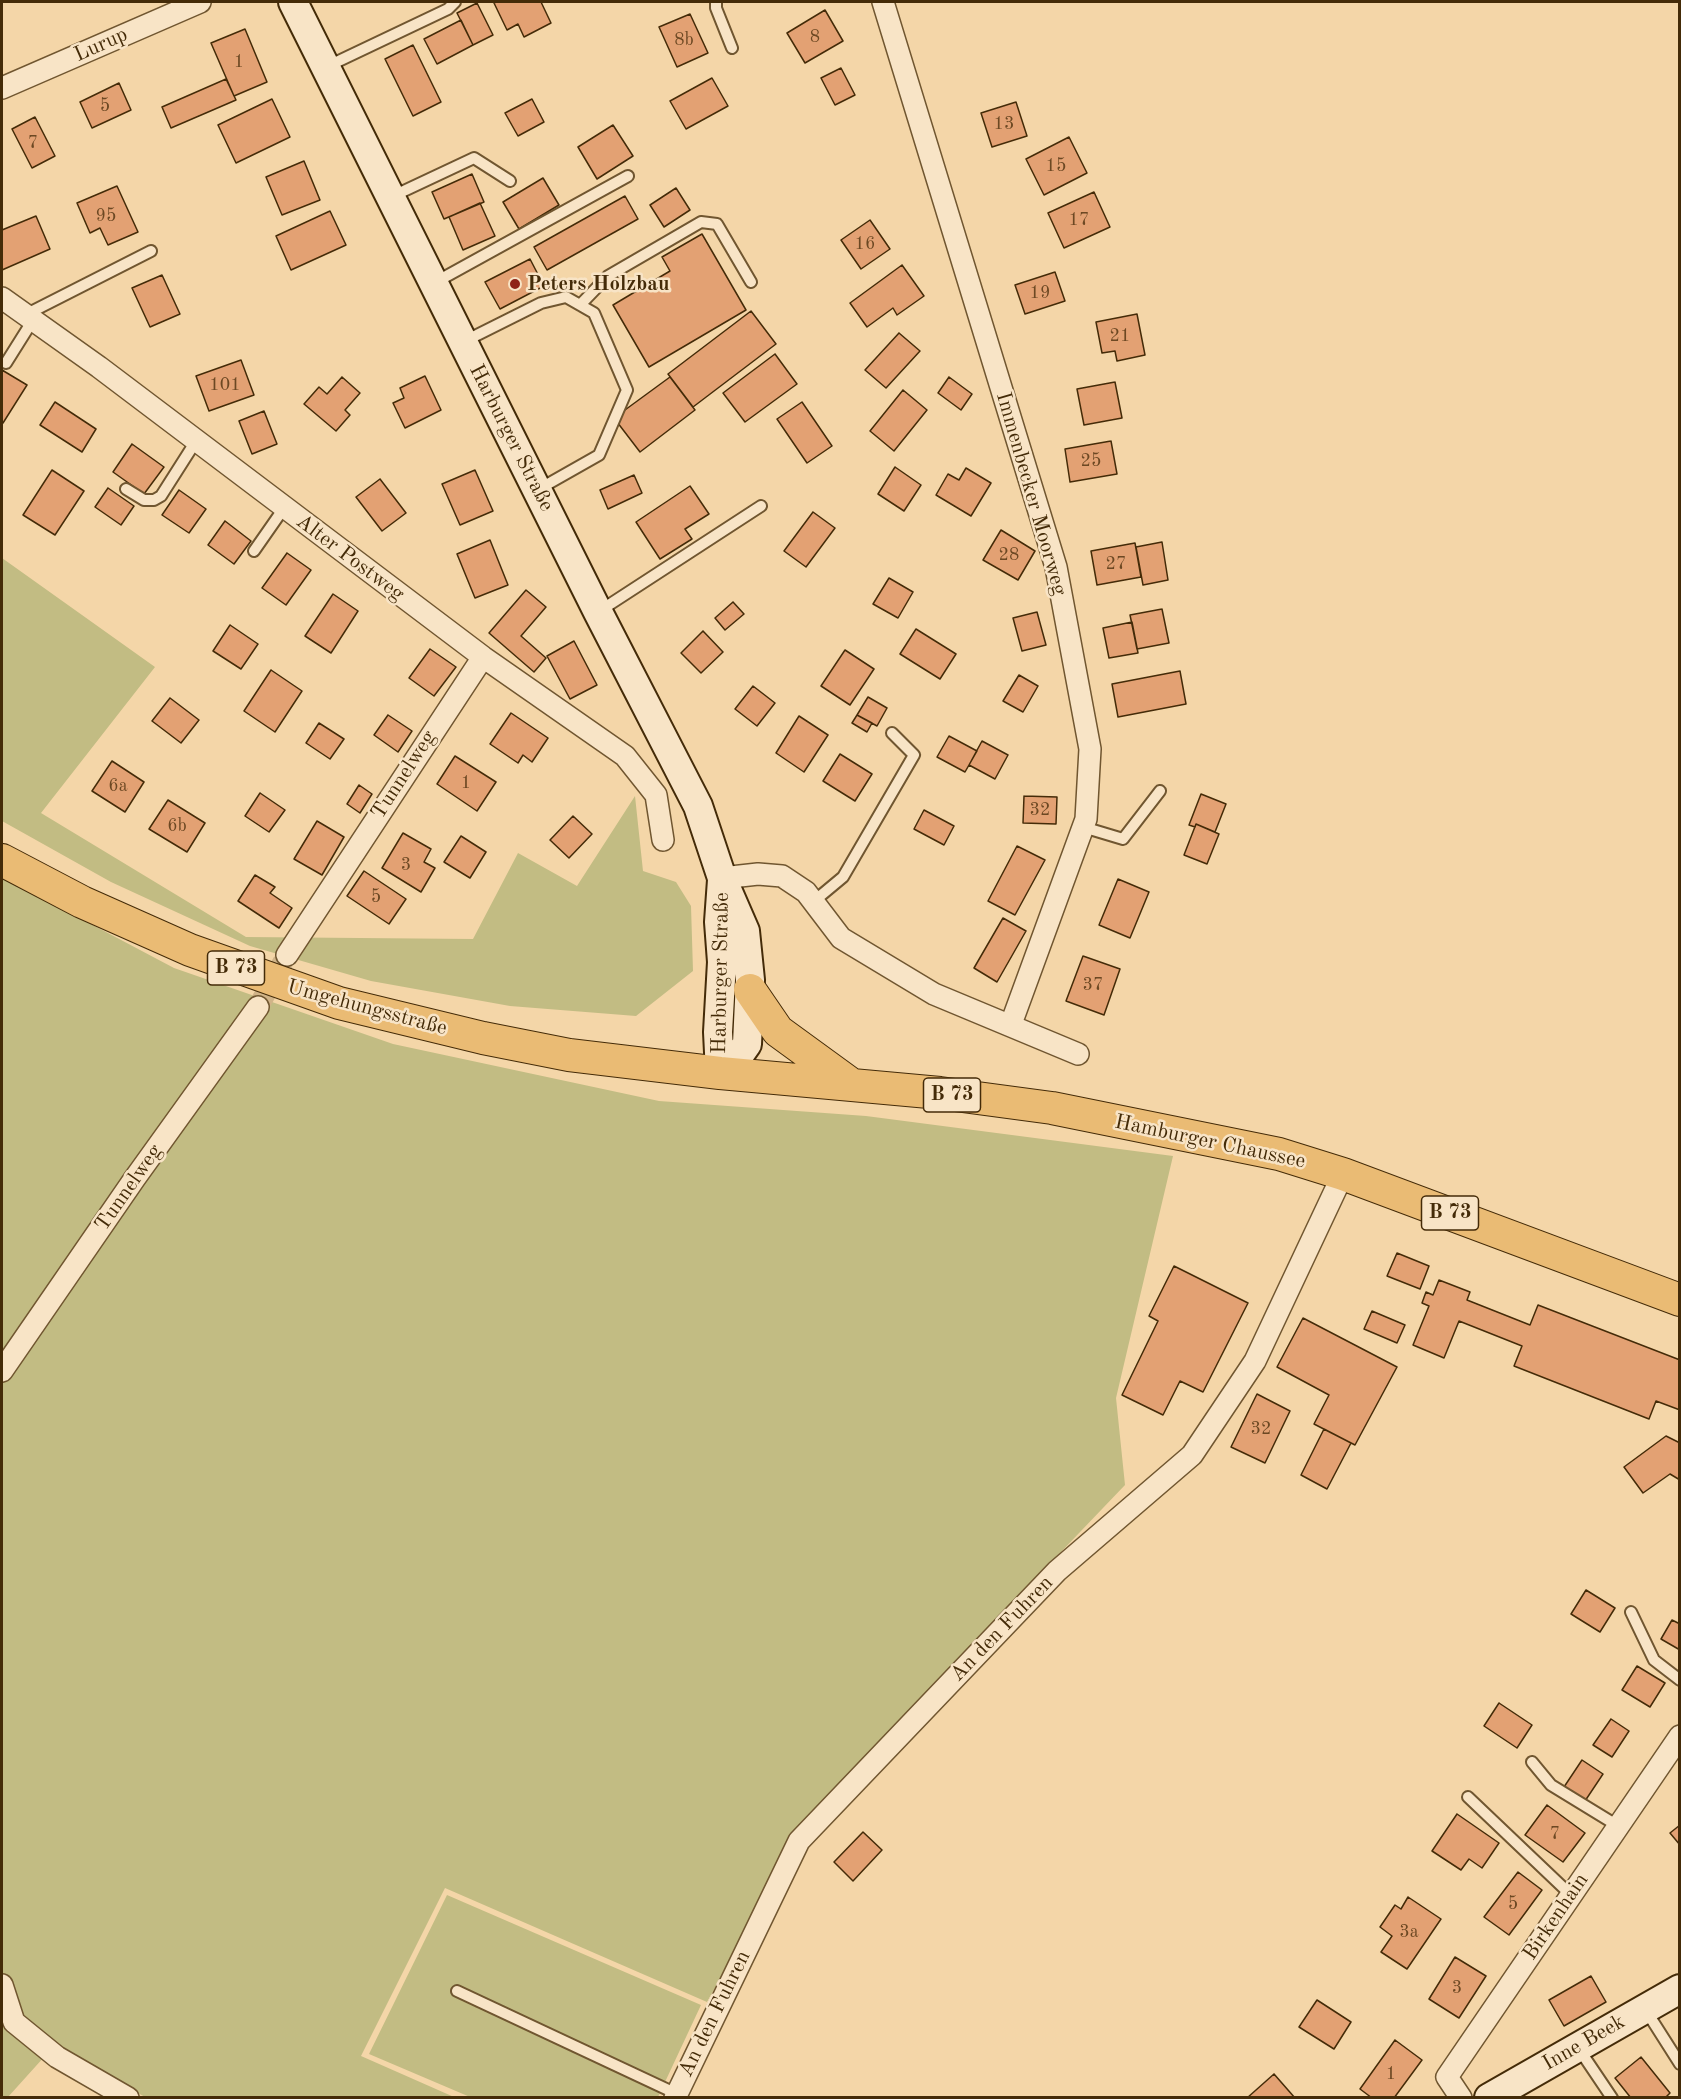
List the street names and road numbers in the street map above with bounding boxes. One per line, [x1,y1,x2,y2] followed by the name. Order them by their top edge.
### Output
[70,22,132,68] street label: Lurup
[463,360,559,516] street label: Harburger Straße
[990,389,1072,599] street label: Immenbecker Moorweg
[291,509,409,607] street label: Alter Postweg
[366,726,442,824] street label: Tunnelweg
[707,892,735,1054] street label: Harburger Straße
[208,951,264,985] road number: B 73
[284,975,450,1041] street label: Umgehungsstraße
[924,1078,980,1112] road number: B 73
[1112,1109,1308,1175] street label: Hamburger Chaussee
[90,1140,168,1236] street label: Tunnelweg
[1422,1196,1478,1230] road number: B 73
[945,1571,1059,1687] street label: An den Fuhren
[1518,1869,1594,1965] street label: Birkenhain
[674,1947,756,2081] street label: An den Fuhren
[1538,2009,1630,2077] street label: Inne Beek

